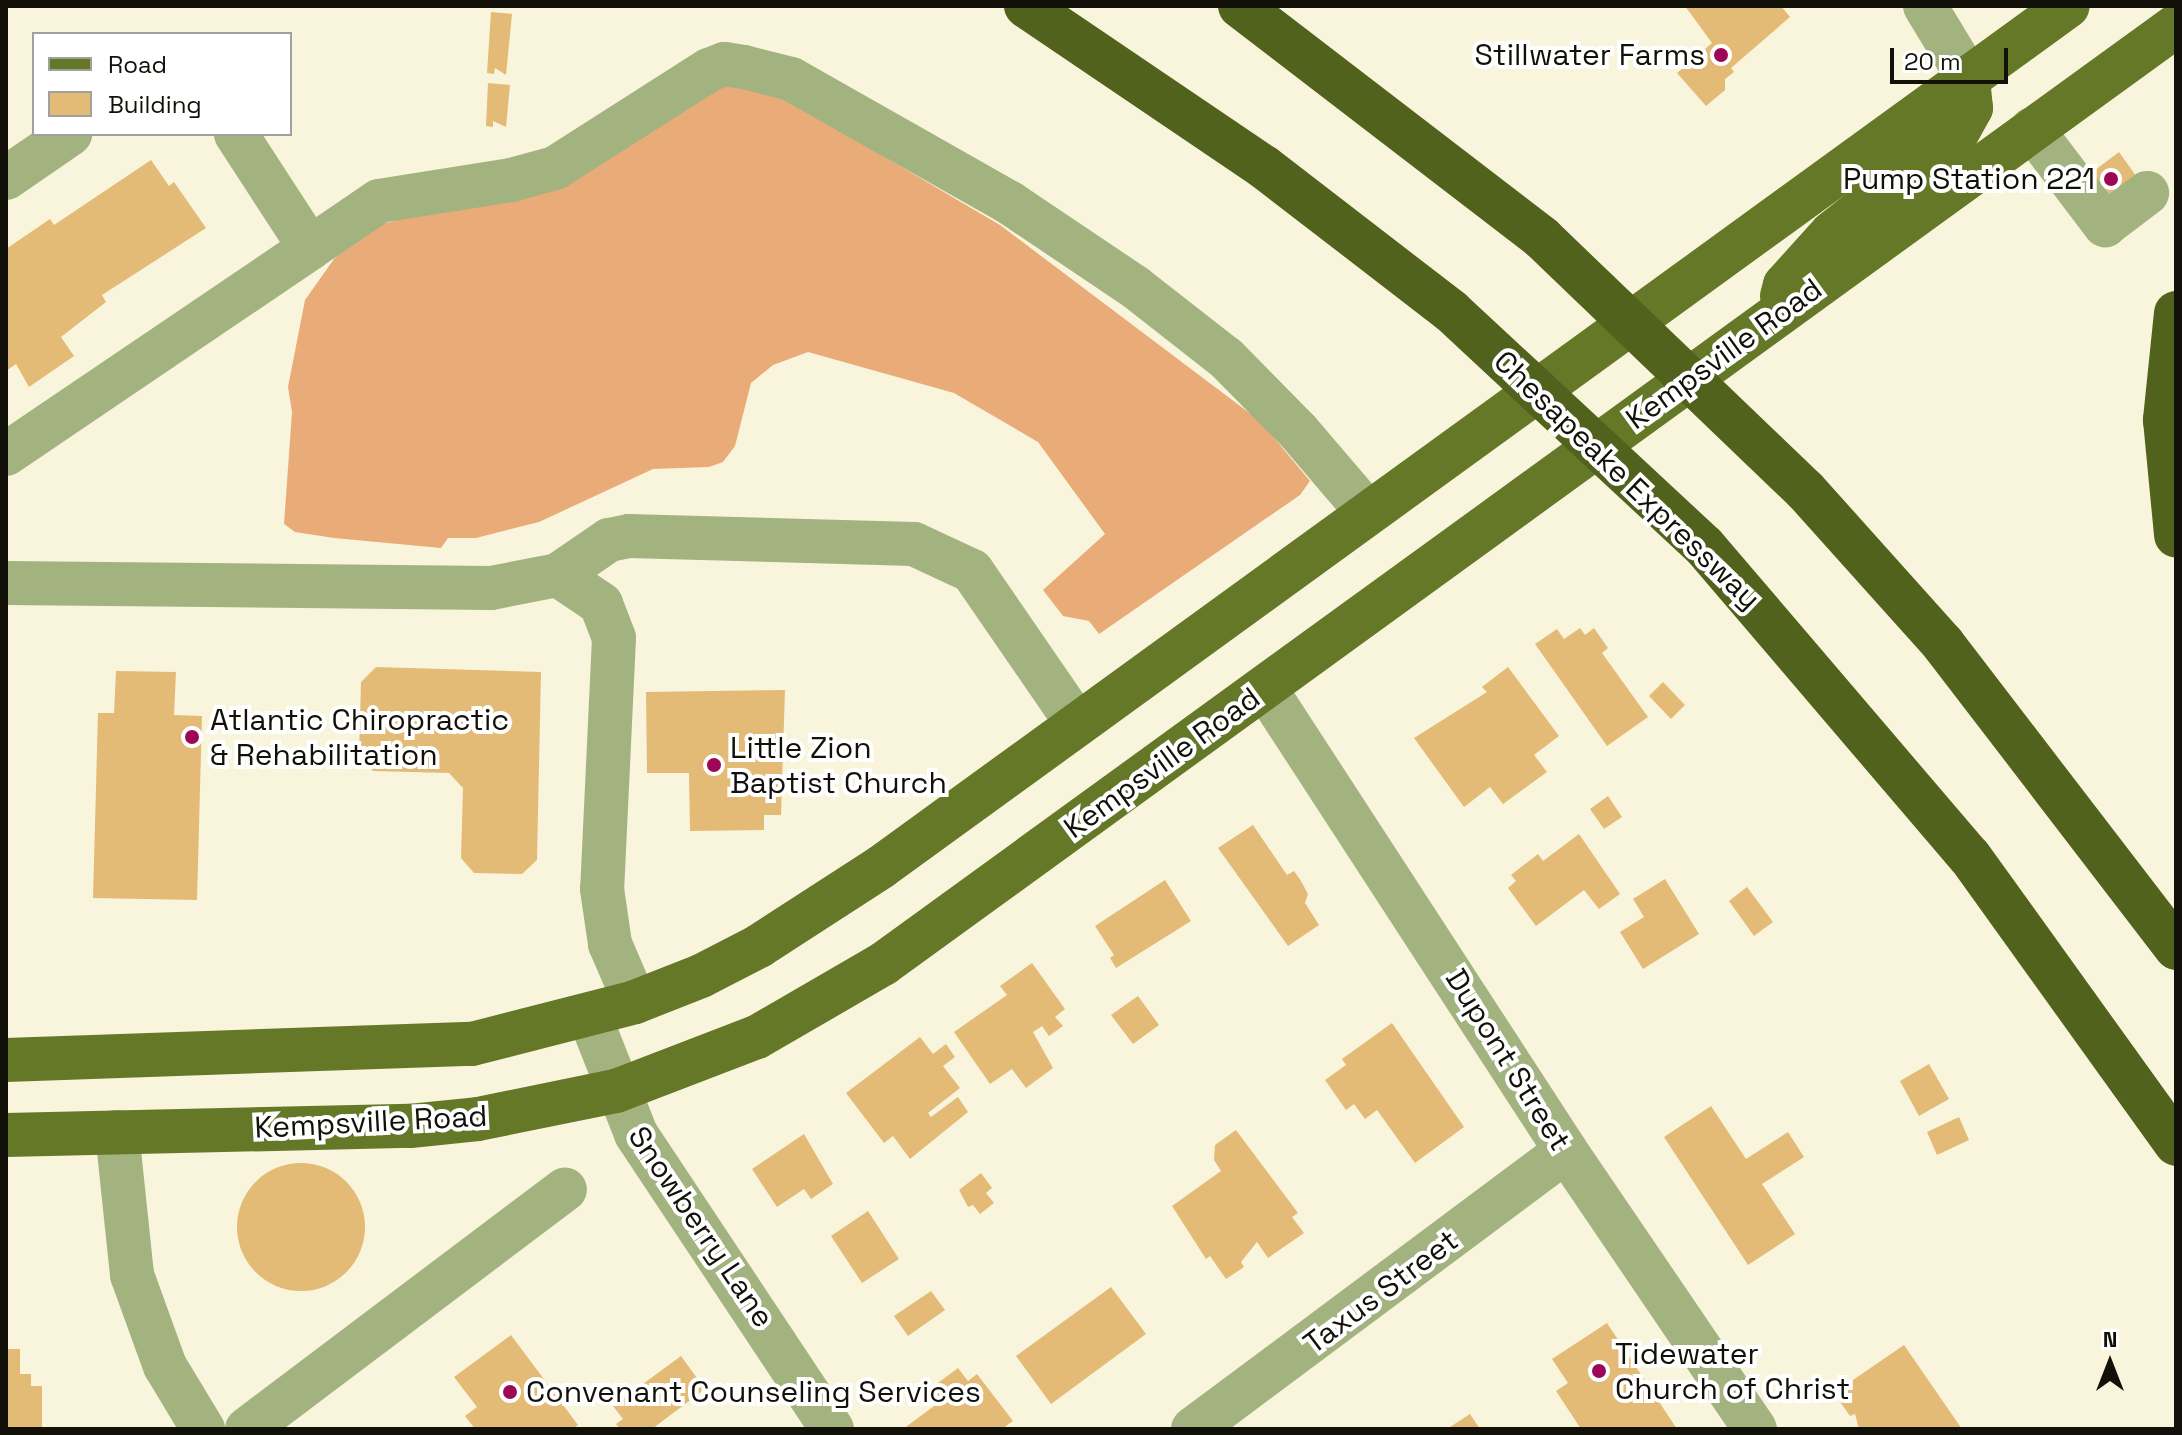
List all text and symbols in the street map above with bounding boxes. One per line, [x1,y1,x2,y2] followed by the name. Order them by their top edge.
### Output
[32,32,292,136] legend
[1894,32,2012,82] scale bar
[1474,37,1705,73] place label: Stillwater Farms
[1712,46,1730,64] marker: Stillwater Farms
[1904,46,1961,77] text: 20 m
[108,49,167,80] text: Road
[108,89,202,120] text: Building
[1843,161,2095,197] place label: Pump Station 221
[2102,170,2120,188] marker: Pump Station 221
[1619,271,1829,437] street label: Kempsville Road
[1486,343,1768,617] street label: Chesapeake Expressway
[1057,680,1267,846] street label: Kempsville Road
[210,702,509,772] place label: Atlantic Chiropractic & Rehabilitation
[181,726,203,748] marker: Atlantic Chiropractic & Rehabilitation
[730,730,947,800] place label: Little Zion Baptist Church
[705,756,723,774] marker: Little Zion Baptist Church
[1438,963,1578,1157] street label: Dupont Street
[254,1098,488,1146] street label: Kempsville Road
[620,1120,782,1334] street label: Snowberry Lane
[1297,1222,1465,1362] street label: Taxus Street
[2070,1323,2150,1403] north arrow
[2103,1325,2117,1353] text: N
[1615,1336,1850,1406] place label: Tidewater Church of Christ
[1590,1362,1608,1380] marker: Tidewater Church of Christ
[526,1374,981,1410] place label: Convenant Counseling Services
[501,1383,519,1401] marker: Convenant Counseling Services

